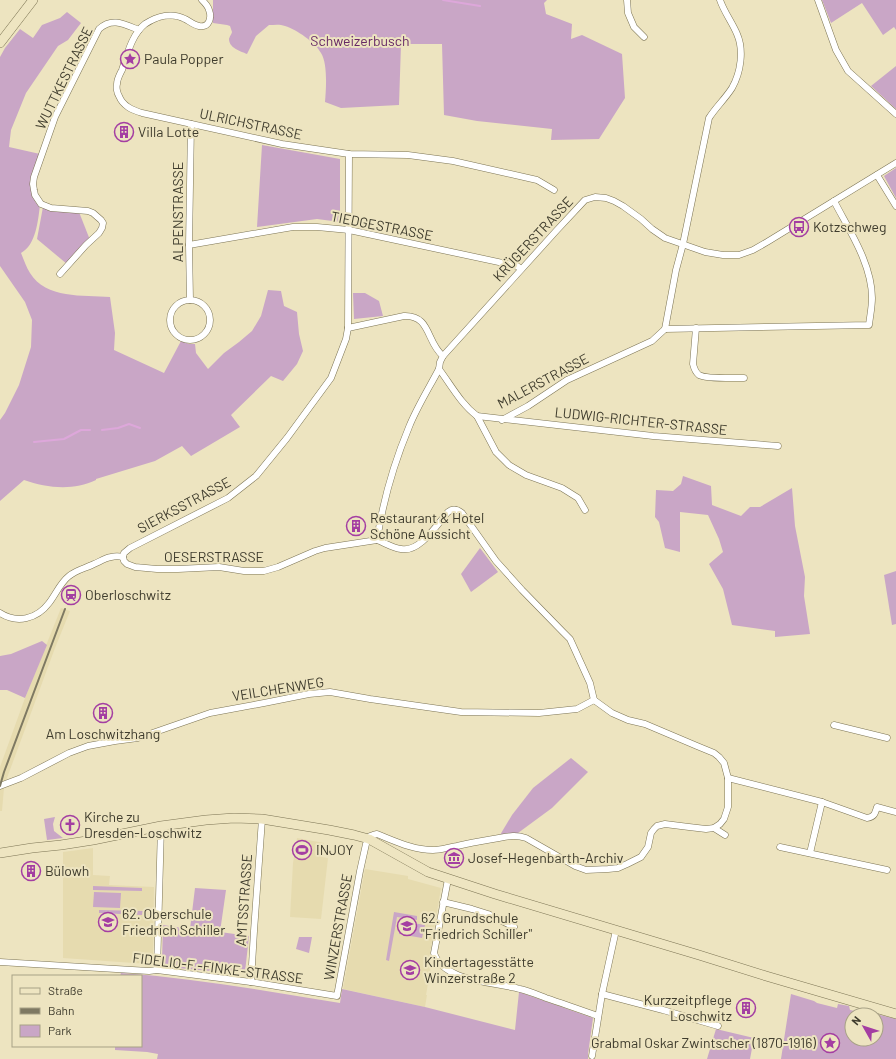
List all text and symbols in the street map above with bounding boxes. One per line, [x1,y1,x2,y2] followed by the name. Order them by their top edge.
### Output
[31,24,96,132] street label: WUTTKESTRASSE
[310,32,410,49] park label: Schweizerbusch
[119,48,141,70] place icon: Paula Popper
[144,50,224,67] place label: Paula Popper
[198,104,304,143] street label: ULRICHSTRASSE
[113,121,135,143] building icon: Villa Lotte
[138,123,199,140] place label: Villa Lotte
[169,162,186,262] street label: ALPENSTRASSE
[489,193,576,284] street label: KRÜGERSTRASSE
[330,207,435,244] street label: TIEDGESTRASSE
[788,216,810,238] bus stop icon: Kotzschweg
[813,218,886,235] place label: Kotzschweg
[494,349,591,412] street label: MALERSTRASSE
[554,403,728,438] street label: LUDWIG-RICHTER-STRASSE
[134,473,233,536] street label: SIERKSSTRASSE
[370,509,484,542] place label: Restaurant & Hotel Schöne Aussicht
[345,515,367,537] building icon: Restaurant & Hotel Schöne Aussicht
[164,548,264,565] street label: OESERSTRASSE
[60,584,82,606] station icon: Oberloschwitz
[85,586,171,603] place label: Oberloschwitz
[231,673,325,704] street label: VEILCHENWEG
[92,702,114,724] building icon: Am Loschwitzhang
[46,725,160,742] place label: Am Loschwitzhang
[84,808,202,841] place label: Kirche zu Dresden-Loschwitz
[59,814,81,836] church icon: Kirche zu Dresden-Loschwitz
[291,839,313,861] sports icon: INJOY
[316,841,354,858] place label: INJOY
[443,847,465,869] museum icon: Josef-Hegenbarth-Archiv
[468,849,624,866] place label: Josef-Hegenbarth-Archiv
[232,853,255,947] street label: AMTSSTRASSE
[20,860,42,882] building icon: Bülowh
[45,862,89,879] place label: Bülowh
[320,872,355,981] street label: WINZERSTRASSE
[122,905,225,938] place label: 62. Oberschule Friedrich Schiller
[421,909,533,942] place label: 62. Grundschule "Friedrich Schiller"
[97,911,119,933] school or university icon: 62. Oberschule Friedrich Schiller
[396,915,418,937] school or university icon: 62. Grundschule "Friedrich Schiller"
[132,949,304,986] street label: FIDELIO-F.-FINKE-STRASSE
[424,953,534,986] place label: Kindertagesstätte Winzerstraße 2
[399,959,421,981] school or university icon: Kindertagesstätte Winzerstraße 2
[12,975,142,1047] legend
[48,983,83,997] text: Straße
[644,991,732,1024] place label: Kurzzeitpflege Loschwitz
[735,997,757,1019] building icon: Kurzzeitpflege Loschwitz
[48,1003,75,1017] text: Bahn
[844,1007,884,1047] north arrow
[848,1013,863,1027] text: N
[48,1023,72,1037] text: Park
[819,1032,841,1054] place icon: Grabmal Oskar Zwintscher (1870-1916)
[591,1034,816,1051] place label: Grabmal Oskar Zwintscher (1870-1916)

